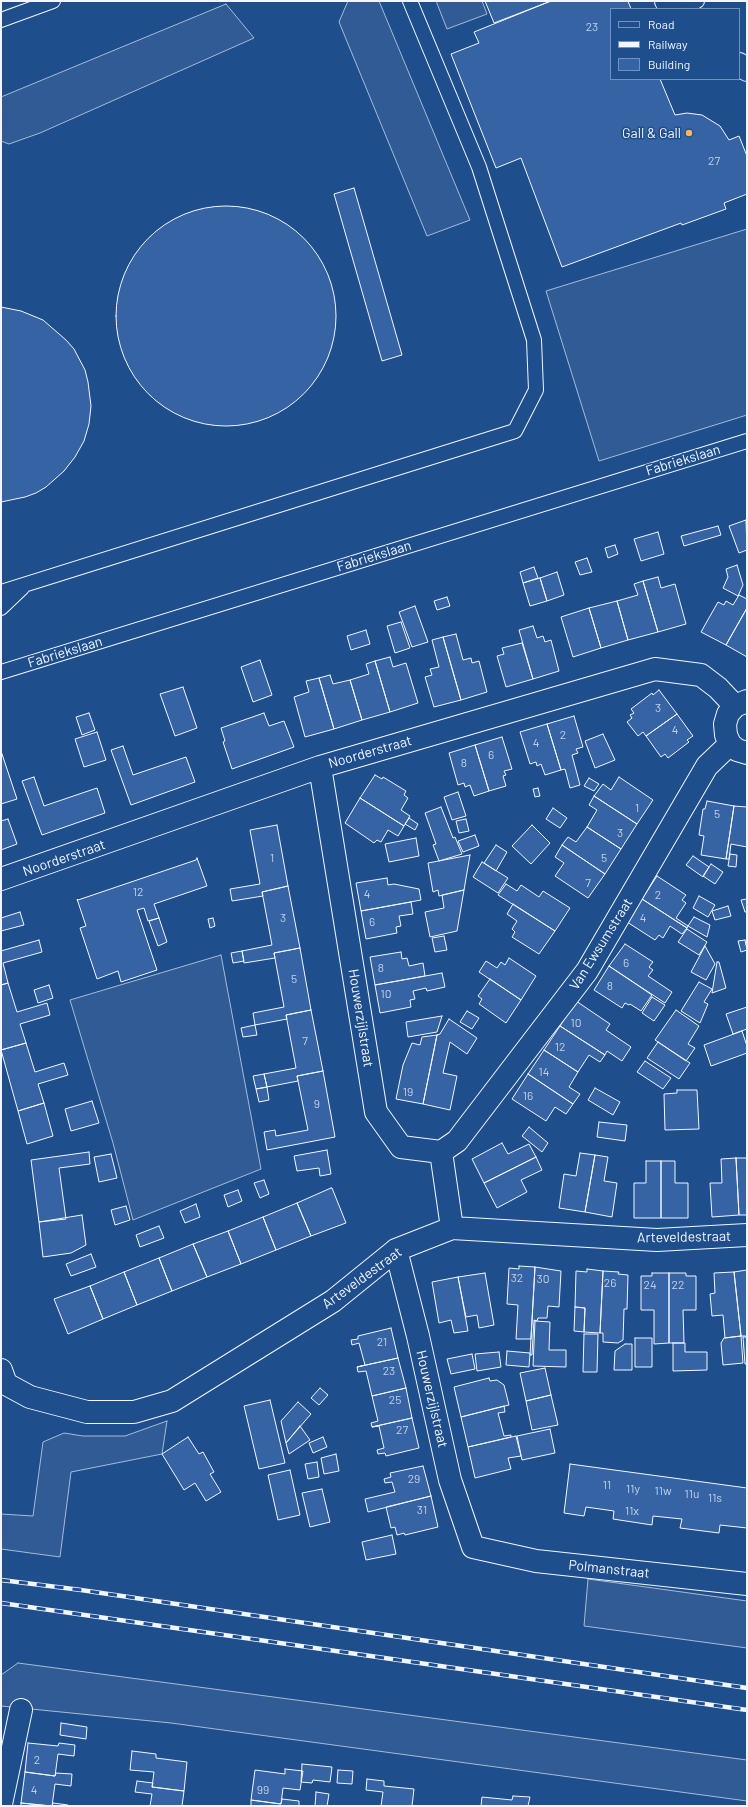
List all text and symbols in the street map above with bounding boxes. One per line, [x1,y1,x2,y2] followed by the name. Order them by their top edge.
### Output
[610,8,740,80] legend
[648,17,675,31] text: Road
[586,20,598,34] house number: 23
[648,37,687,51] text: Railway
[648,57,690,71] text: Building
[622,125,681,141] place label: Gall & Gall
[684,128,694,138] marker: Gall & Gall
[708,154,720,168] house number: 27
[644,441,722,479] street label: Fabriekslaan
[335,537,413,575] street label: Fabriekslaan
[26,633,104,671] street label: Fabriekslaan
[655,701,661,715] house number: 3
[672,723,678,737] house number: 4
[560,728,566,742] house number: 2
[326,732,414,772] street label: Noorderstraat
[533,736,539,750] house number: 4
[488,748,494,762] house number: 6
[461,756,467,770] house number: 8
[635,801,639,815] house number: 1
[714,807,720,821] house number: 5
[617,826,623,840] house number: 3
[21,836,107,880] street label: Noorderstraat
[270,851,274,865] house number: 1
[601,851,607,865] house number: 5
[585,876,591,890] house number: 7
[133,885,143,899] house number: 12
[364,887,370,901] house number: 4
[655,888,661,902] house number: 2
[566,895,636,993] street label: Van Ewsumstraat
[280,911,286,925] house number: 3
[640,911,646,925] house number: 4
[369,915,375,929] house number: 6
[623,956,629,970] house number: 6
[378,961,384,975] house number: 8
[345,968,377,1068] street label: Houwerzijlstraat
[291,972,297,986] house number: 5
[607,979,613,993] house number: 8
[381,987,391,1001] house number: 10
[571,1016,581,1030] house number: 10
[302,1034,308,1048] house number: 7
[555,1040,565,1054] house number: 12
[539,1065,549,1079] house number: 14
[403,1085,413,1099] house number: 19
[523,1089,533,1103] house number: 16
[314,1097,320,1111] house number: 9
[637,1228,731,1246] street label: Arteveldestraat
[319,1244,405,1312] street label: Arteveldestraat
[511,1271,523,1285] house number: 32
[537,1272,549,1286] house number: 30
[604,1276,616,1290] house number: 26
[643,1278,657,1292] house number: 24
[672,1278,684,1292] house number: 22
[377,1335,387,1349] house number: 21
[413,1349,451,1449] street label: Houwerzijlstraat
[383,1364,395,1378] house number: 23
[389,1393,401,1407] house number: 25
[396,1423,408,1437] house number: 27
[408,1472,420,1486] house number: 29
[603,1478,611,1492] house number: 11
[626,1482,640,1496] house number: 11y
[654,1484,672,1498] house number: 11w
[685,1487,699,1501] house number: 11u
[708,1491,722,1505] house number: 11s
[417,1503,427,1517] house number: 31
[625,1504,639,1518] house number: 11x
[568,1556,650,1582] street label: Polmanstraat
[34,1753,40,1767] house number: 2
[31,1783,37,1797] house number: 4
[257,1783,269,1797] house number: 99

